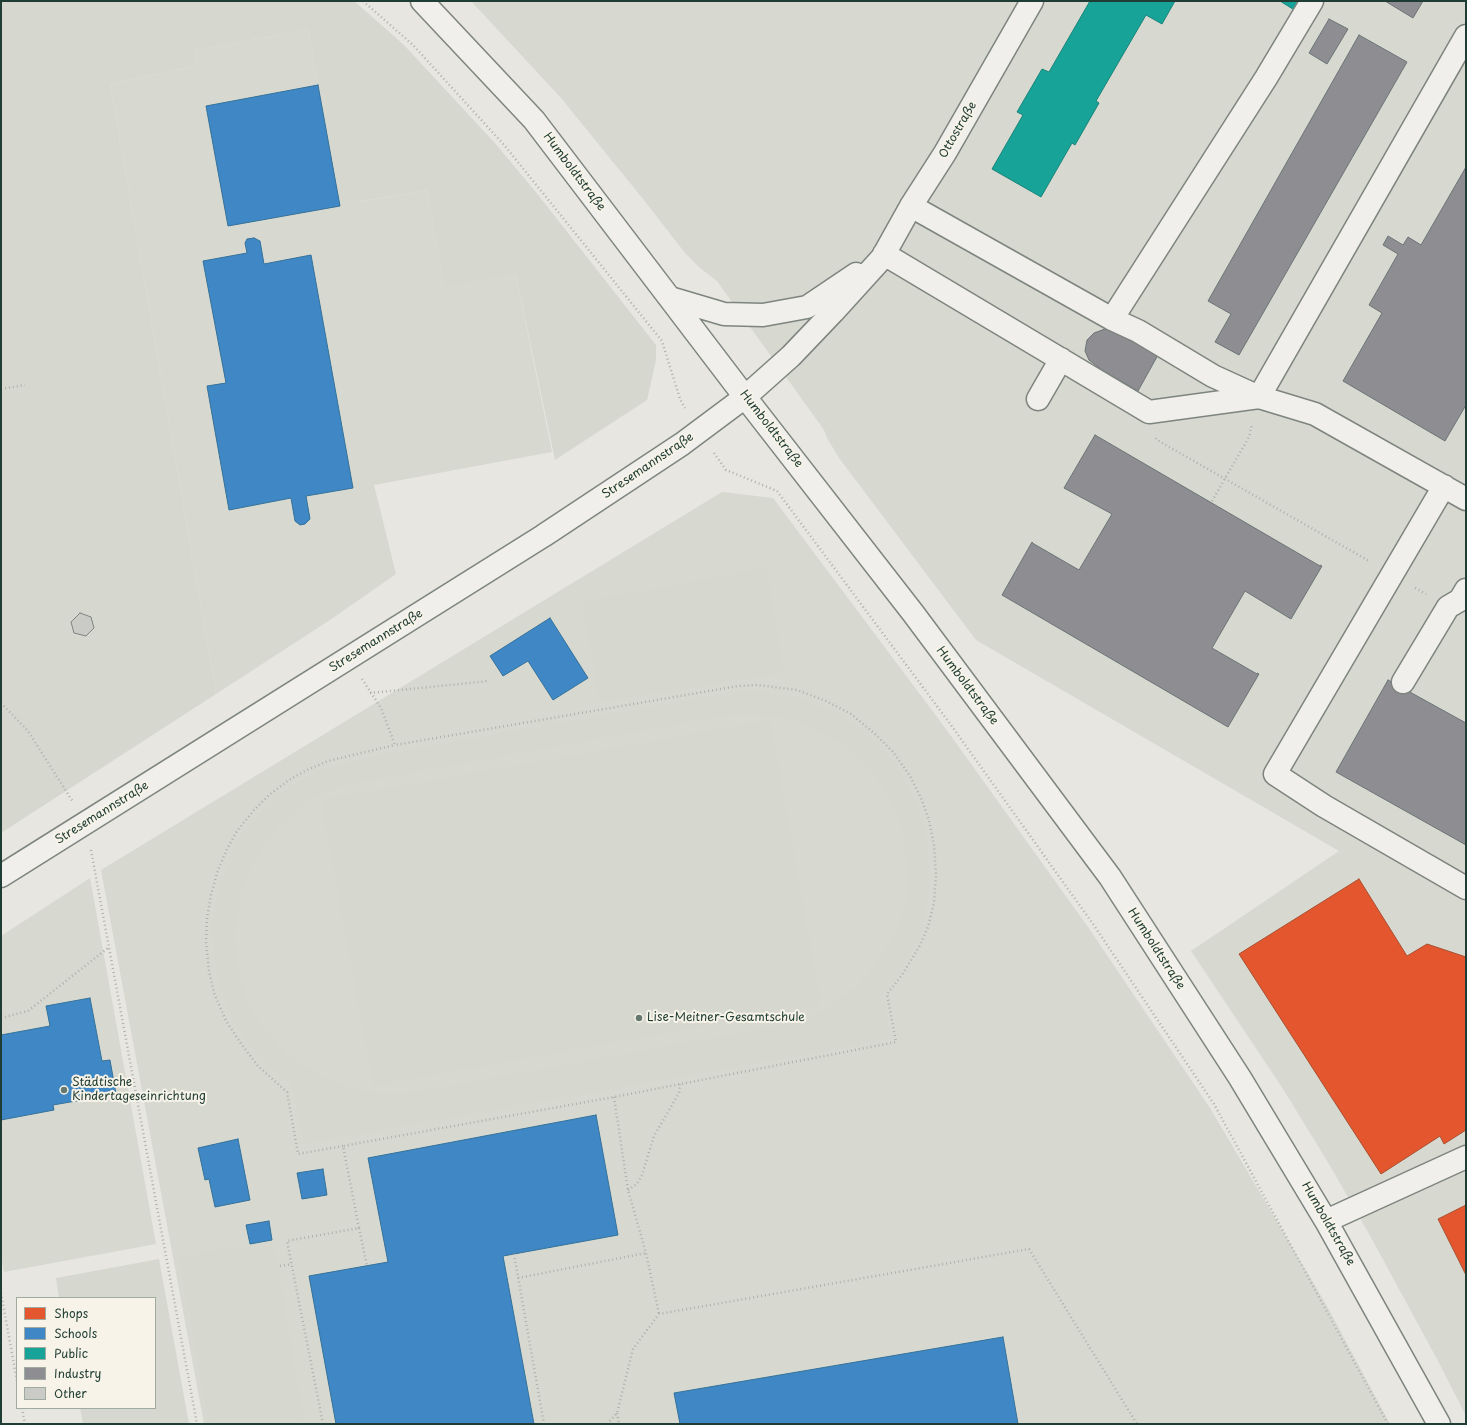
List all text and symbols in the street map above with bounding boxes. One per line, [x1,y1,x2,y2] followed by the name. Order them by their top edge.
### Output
[936,99,980,161] street label: Ottostraße
[540,130,608,214] street label: Humboldtstraße
[736,387,806,471] street label: Humboldtstraße
[599,430,697,502] street label: Stresemannstraße
[327,606,425,676] street label: Stresemannstraße
[933,644,1001,728] street label: Humboldtstraße
[53,778,151,848] street label: Stresemannstraße
[1124,906,1188,992] street label: Humboldtstraße
[647,1011,805,1025] place label: Lise-Meitner-Gesamtschule
[634,1013,644,1023] marker: Lise-Meitner-Gesamtschule
[72,1076,206,1104] place label: Städtische Kindertageseinrichtung
[59,1085,69,1095] marker: Städtische Kindertageseinrichtung
[1298,1180,1358,1268] street label: Humboldtstraße
[16,1297,156,1409] legend
[54,1304,88,1322] text: Shops
[54,1324,97,1342] text: Schools
[54,1344,88,1362] text: Public
[54,1364,101,1382] text: Industry
[54,1384,87,1402] text: Other

